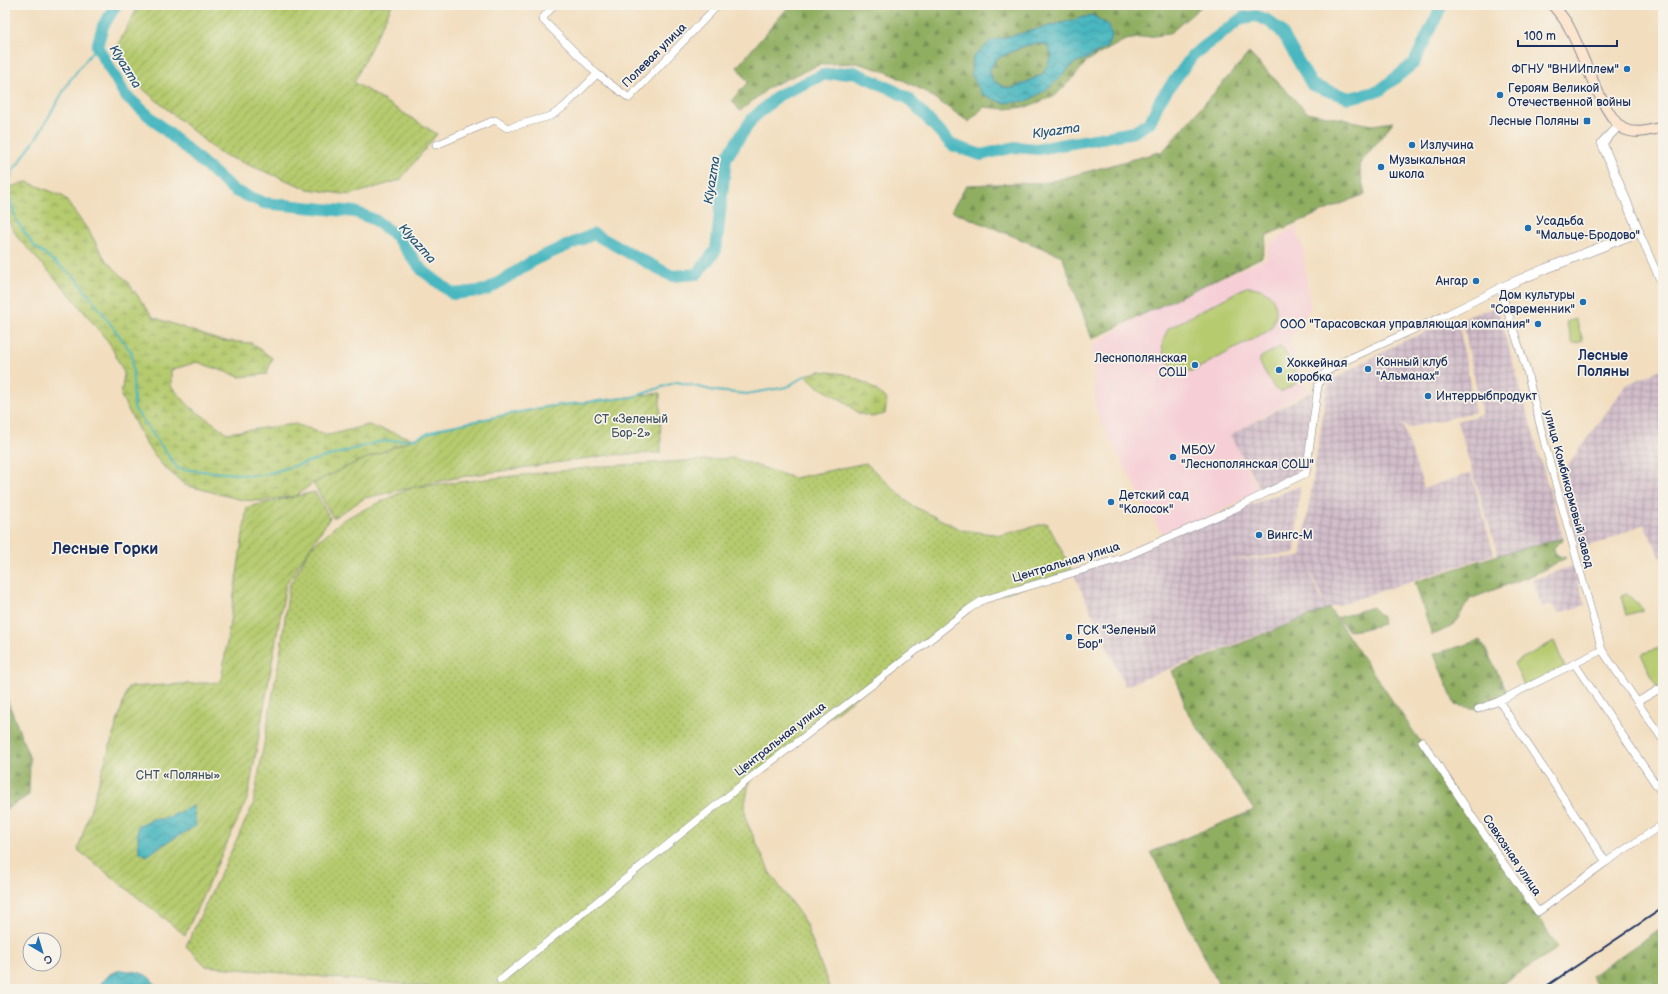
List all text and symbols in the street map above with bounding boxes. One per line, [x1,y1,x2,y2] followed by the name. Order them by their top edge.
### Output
[619,20,690,91] street label: Полевая улица
[1518,22,1617,48] scale bar
[1524,29,1556,44] text: 100 m
[106,42,145,91] water label: Klyazma
[1512,62,1619,77] place label: ФГНУ "ВНИИплем"
[1622,64,1632,74] marker: ФГНУ "ВНИИплем"
[1508,81,1631,110] place label: Героям Великой Отечественной войны
[1495,90,1505,100] marker: Героям Великой Отечественной войны
[1488,114,1579,129] place label: Лесные Поляны
[1582,116,1592,126] marker: Лесные Поляны
[1031,120,1081,142] water label: Klyazma
[1420,138,1474,153] place label: Излучина
[1407,140,1417,150] marker: Излучина
[1389,153,1466,182] place label: Музыкальная школа
[700,155,724,205] water label: Klyazma
[1376,162,1386,172] marker: Музыкальная школа
[1536,214,1640,243] place label: Усадьба "Мальце-Бродово"
[395,220,439,267] water label: Klyazma
[1523,223,1533,233] marker: Усадьба "Мальце-Бродово"
[1435,274,1468,289] place label: Ангар
[1471,276,1481,286] marker: Ангар
[1491,288,1575,317] place label: Дом культуры "Современник"
[1578,297,1588,307] marker: Дом культуры "Современник"
[1280,317,1530,332] place label: ООО "Тарасовская управляющая компания"
[1533,319,1543,329] marker: ООО "Тарасовская управляющая компания"
[1577,347,1629,380] district label: Лесные Поляны
[1094,351,1187,380] place label: Леснополянская СОШ
[1376,355,1448,384] place label: Конный клуб "Альманах"
[1287,356,1348,385] place label: Хоккейная коробка
[1190,360,1200,370] marker: Леснополянская СОШ
[1363,364,1373,374] marker: Конный клуб "Альманах"
[1274,365,1284,375] marker: Хоккейная коробка
[1436,389,1538,404] place label: Интеррыбпродукт
[1423,391,1433,401] marker: Интеррыбпродукт
[1540,409,1597,570] street label: улица Комбикормовый завод
[594,412,668,441] park label: СТ «Зеленый Бор-2»
[1181,443,1314,472] place label: МБОУ "Леснополянская СОШ"
[1168,452,1178,462] marker: МБОУ "Леснополянская СОШ"
[1119,488,1190,517] place label: Детский сад "Колосок"
[1106,497,1116,507] marker: Детский сад "Колосок"
[1267,528,1313,543] place label: Вингс-М
[1254,530,1264,540] marker: Вингс-М
[1010,539,1122,586] street label: Центральная улица
[51,540,158,559] district label: Лесные Горки
[1077,623,1156,652] place label: ГСК "Зеленый Бор"
[1064,632,1074,642] marker: ГСК "Зеленый Бор"
[732,699,829,780] street label: Центральная улица
[136,768,220,783] park label: СНТ «Поляны»
[1479,812,1544,899] street label: Совхозная улица
[22,932,62,972] north arrow
[41,952,55,967] text: С

